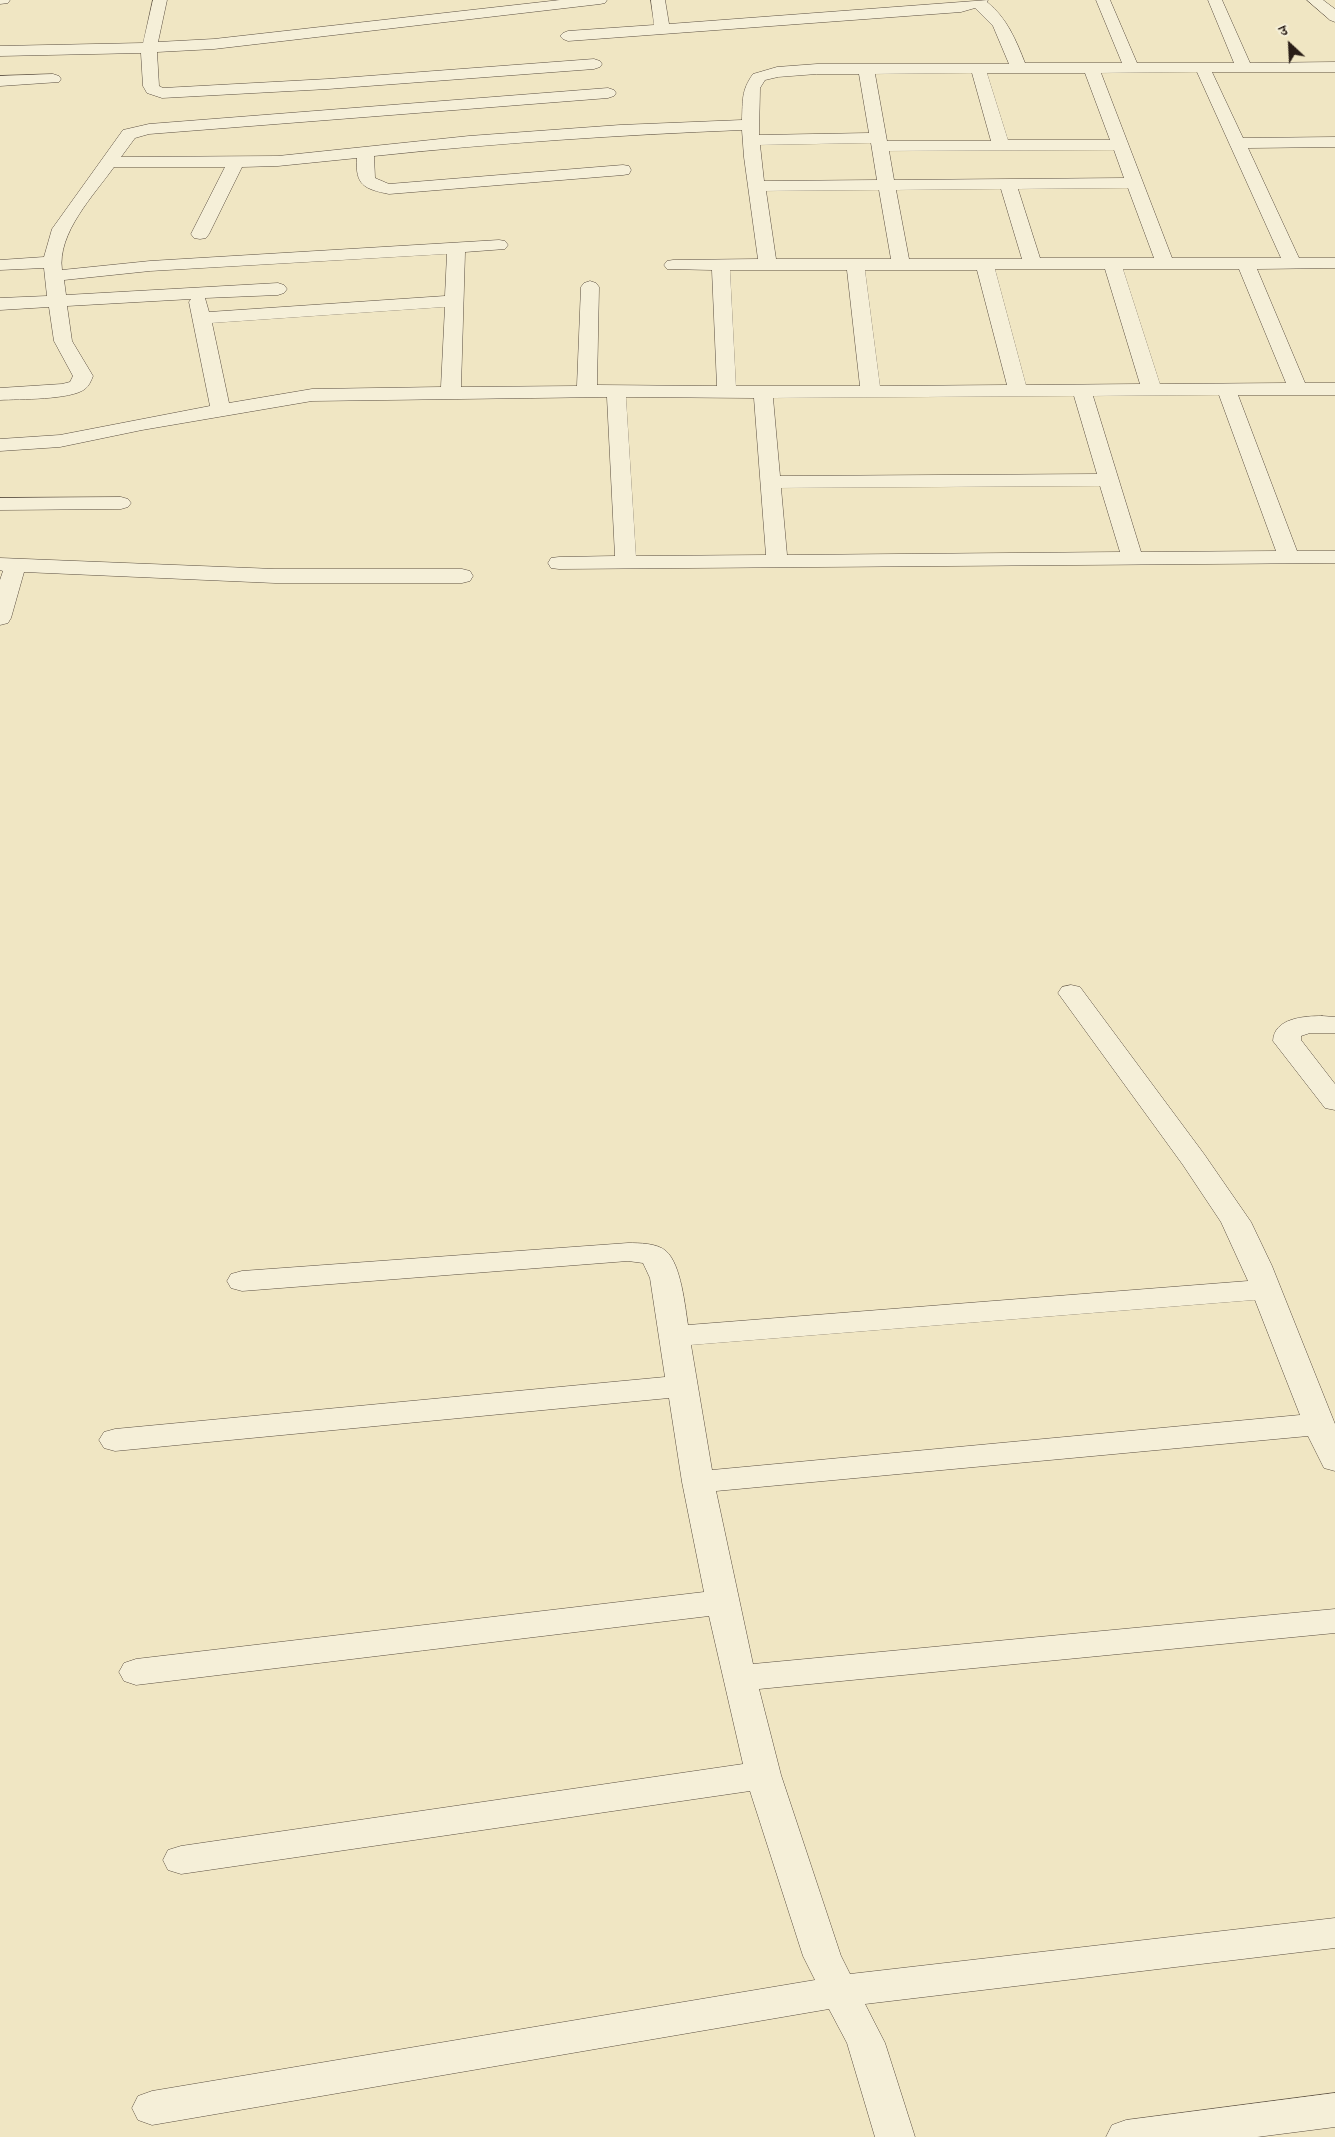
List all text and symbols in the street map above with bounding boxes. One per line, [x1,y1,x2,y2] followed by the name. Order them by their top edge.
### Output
[1265,20,1315,70] north arrow
[1277,24,1290,39] text: उ

